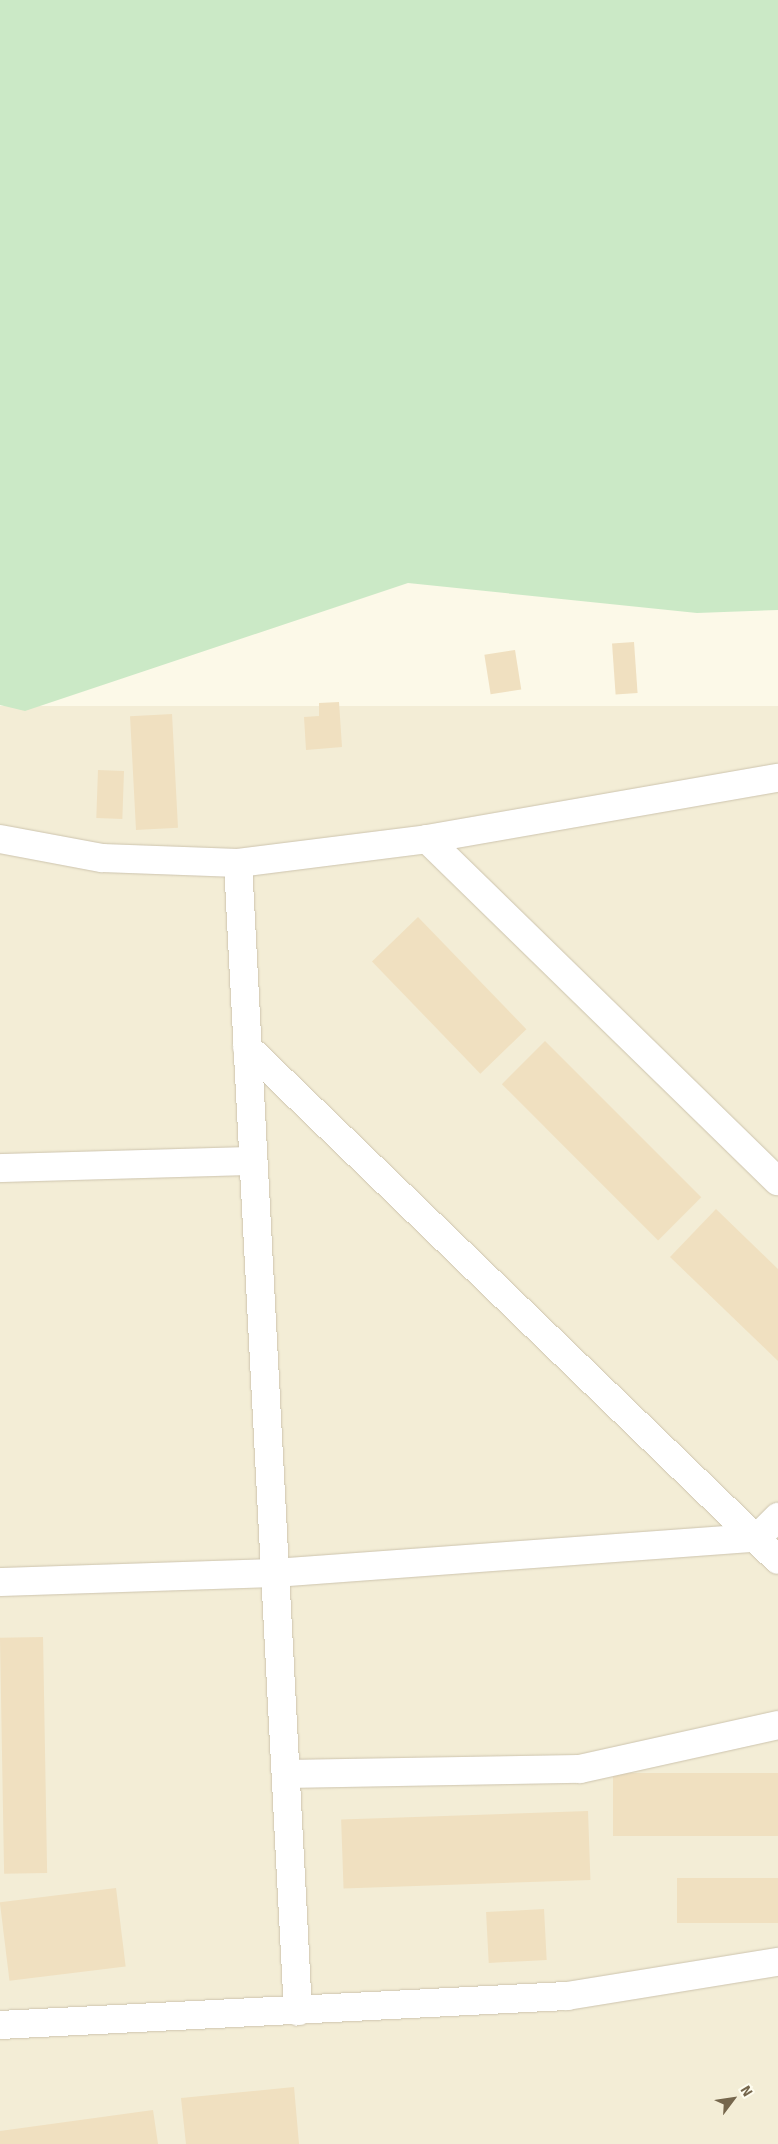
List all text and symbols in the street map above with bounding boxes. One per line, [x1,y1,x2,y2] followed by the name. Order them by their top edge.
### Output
[708,2074,758,2124] north arrow
[736,2082,756,2100] text: N

